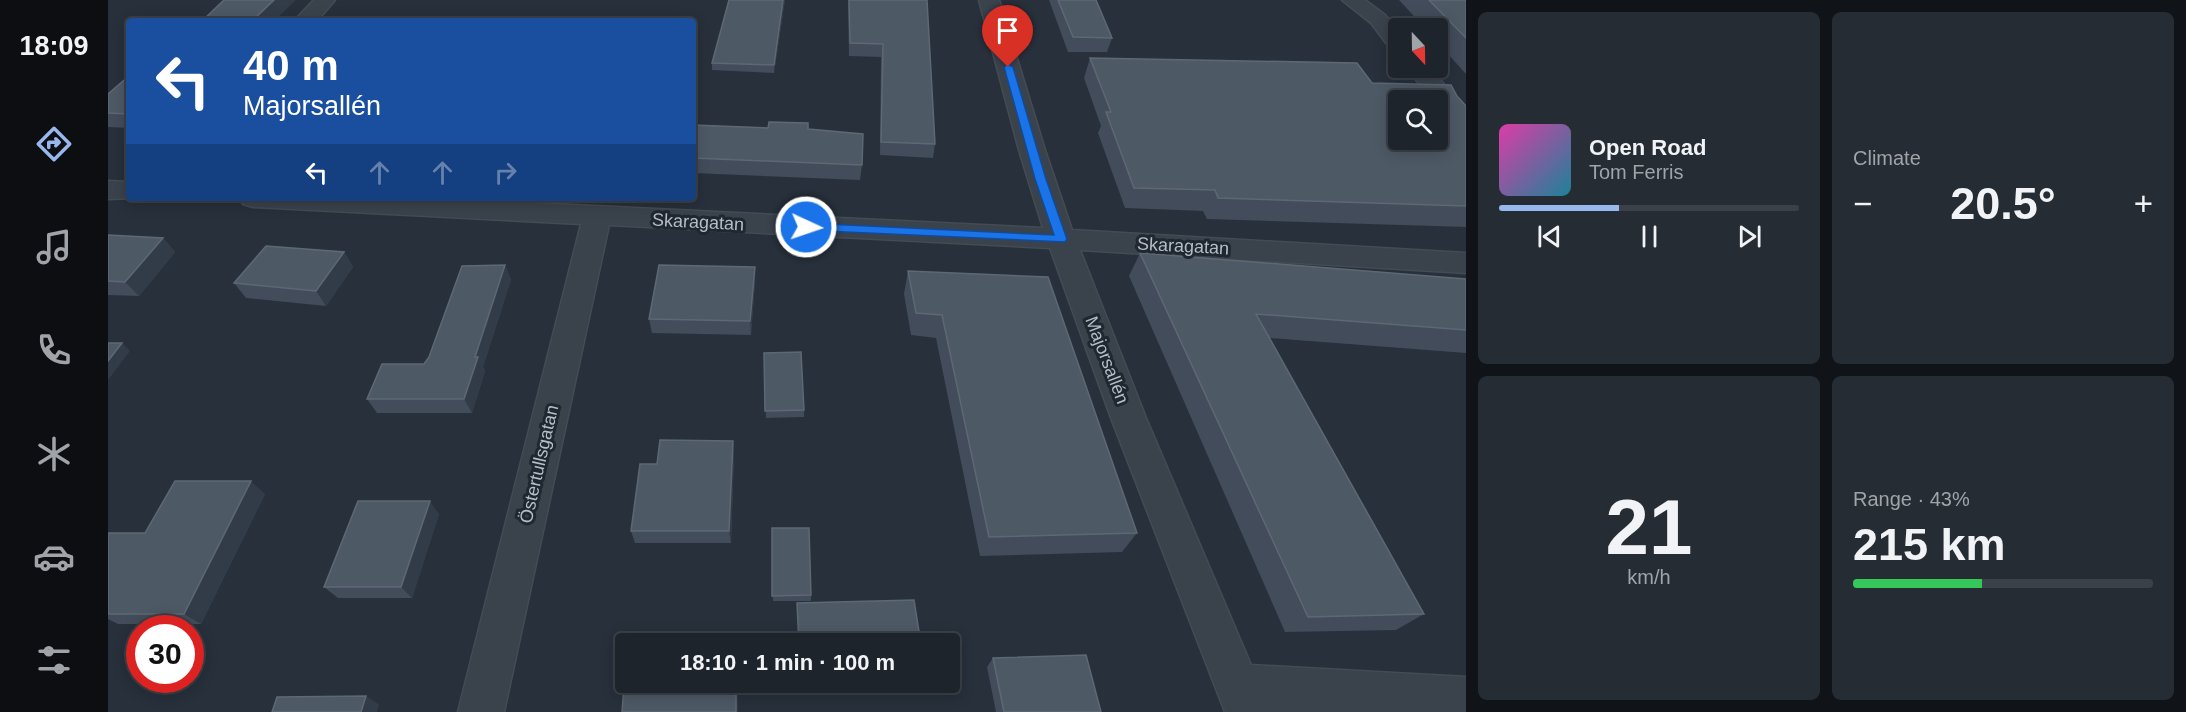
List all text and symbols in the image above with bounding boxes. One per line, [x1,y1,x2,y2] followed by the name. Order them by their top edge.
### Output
[982,5,1033,67] pin
[991,14,1024,47] icon: arrive
[1388,18,1448,78] north arrow
[1388,18,1448,150] map controls
[19,31,89,61] text: 18:09
[144,42,222,120] icon: left
[243,42,339,89] text: 40 m
[1388,90,1448,150] button: search
[243,91,381,121] text: Majorsallén
[33,123,75,165] icon: directions
[1589,135,1706,160] text: Open Road
[1853,147,1921,169] text: Climate
[300,156,333,189] icon: left
[363,156,396,189] icon: ahead
[426,156,459,189] icon: ahead
[489,156,522,189] icon: right
[1589,161,1683,183] text: Tom Ferris
[1950,178,2056,229] text: 20.5°
[1853,185,1872,222] text: −
[2134,185,2153,222] text: +
[774,195,838,259] position arrow
[652,210,744,234] street label: Skaragatan
[1533,220,1566,253] icon: previous
[1633,220,1666,253] icon: pause
[1733,220,1766,253] icon: next
[33,226,75,268] icon: music
[1137,234,1229,258] street label: Skaragatan
[1081,313,1133,407] street label: Majorsallén
[33,329,75,371] icon: phone
[516,403,562,525] street label: Östertullsgatan
[33,433,75,475] icon: climate
[1606,483,1692,571] text: 21
[1853,488,1970,510] text: Range · 43%
[1853,519,2006,570] text: 215 km
[33,536,75,578] icon: car
[1627,566,1671,588] text: km/h
[126,615,204,693] speed limit sign: 30
[33,639,75,681] icon: filters
[680,650,895,675] text: 18:10 · 1 min · 100 m

